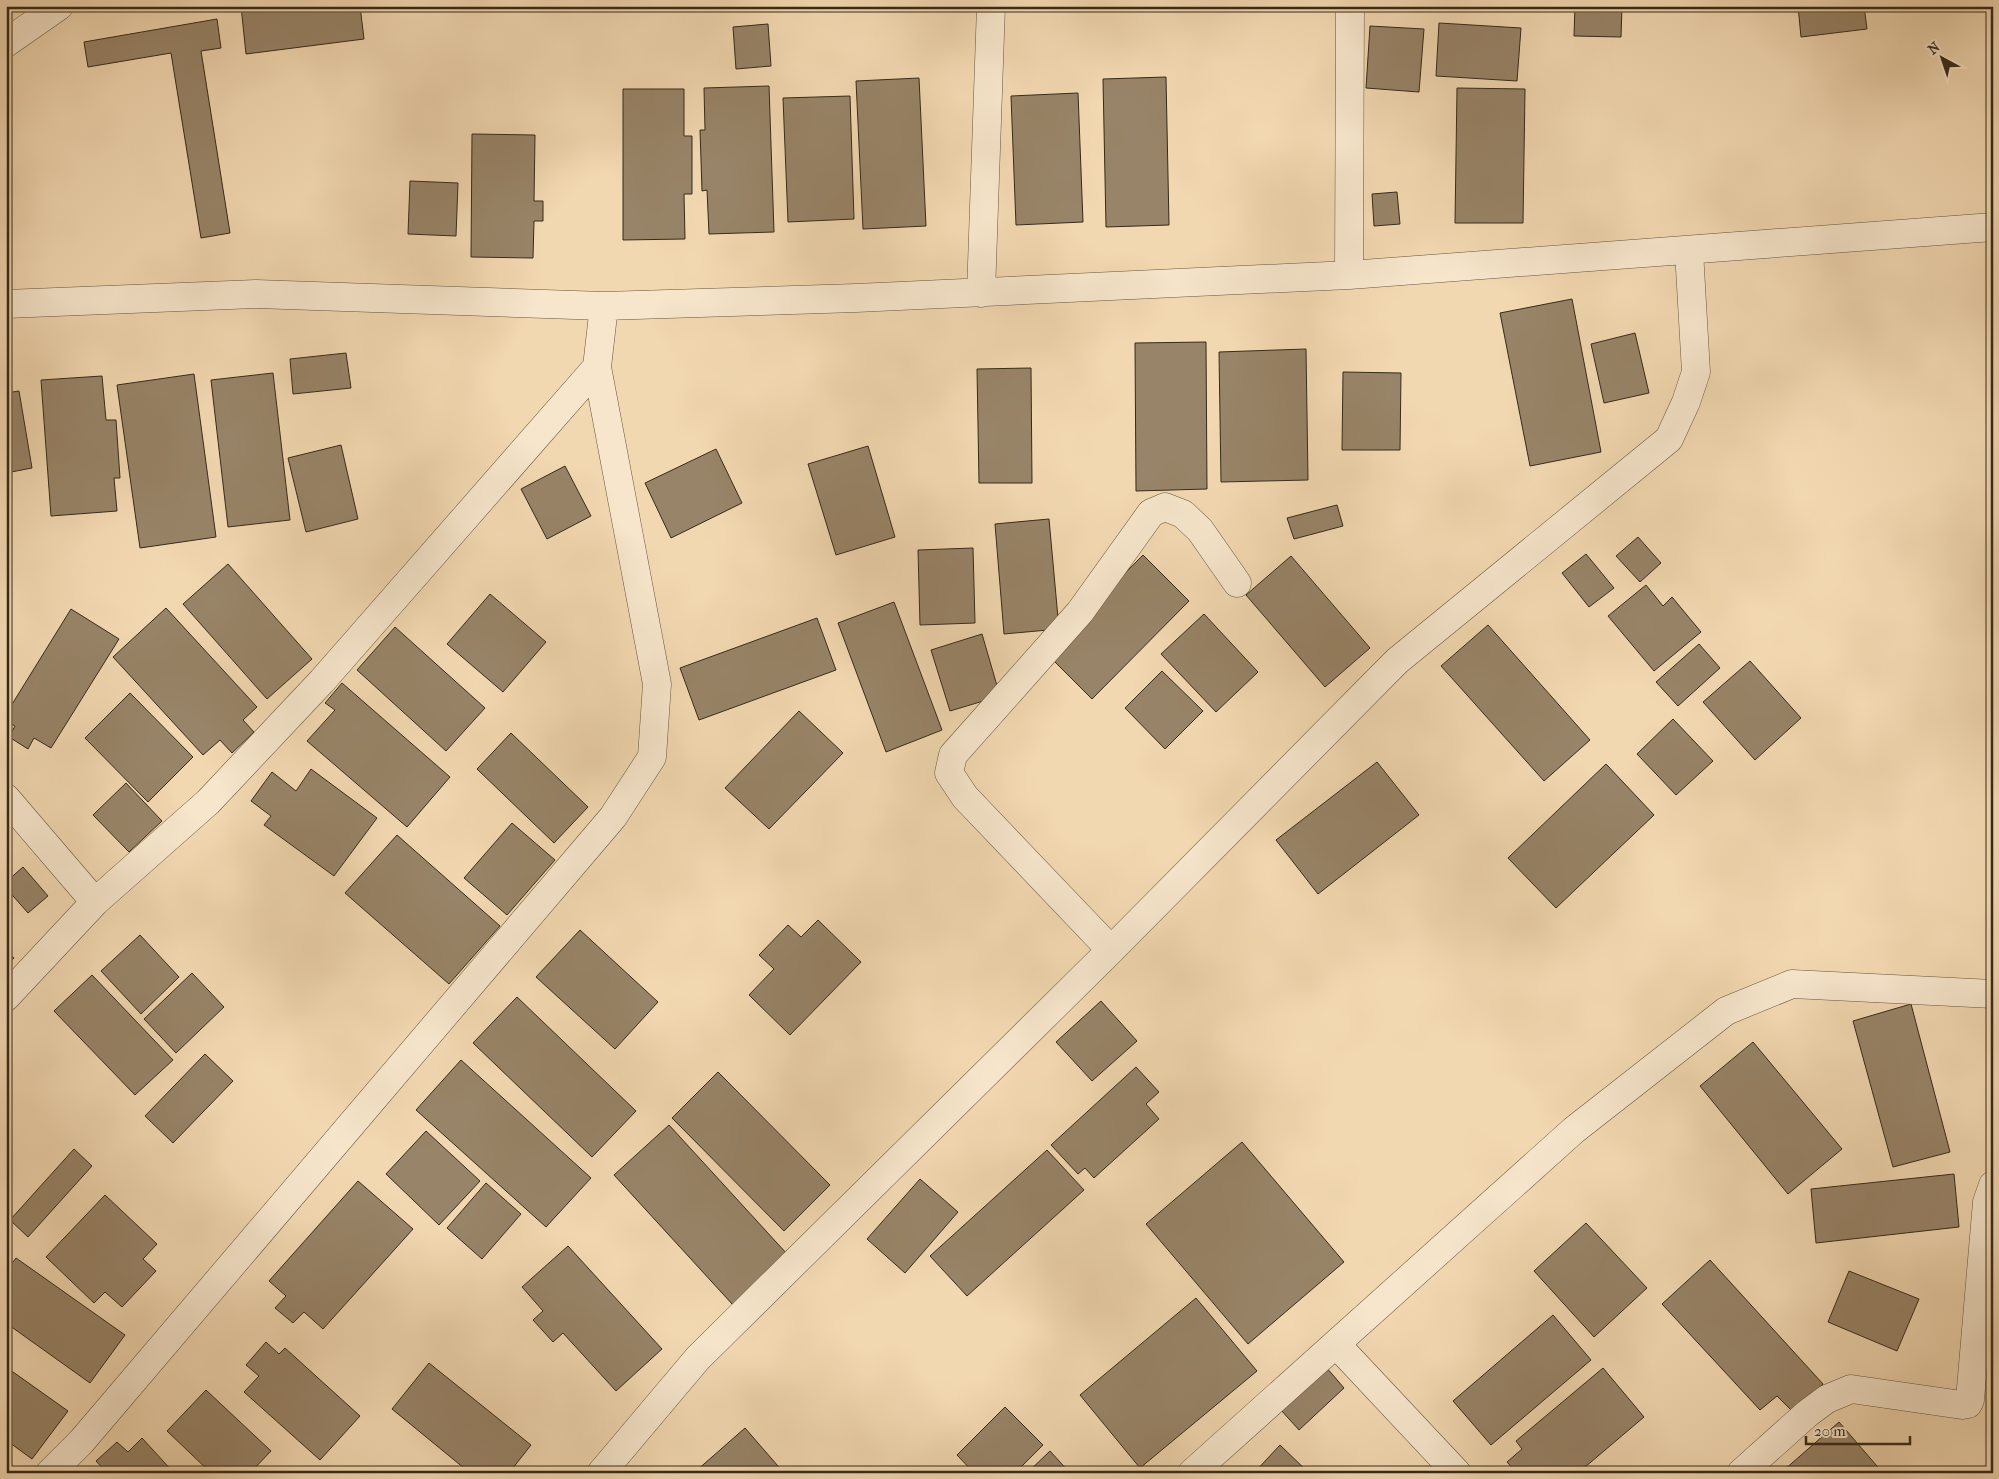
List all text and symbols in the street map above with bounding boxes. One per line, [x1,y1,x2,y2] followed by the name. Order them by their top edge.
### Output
[1916,32,1966,82] north arrow
[1924,38,1944,58] text: N
[1806,1414,1910,1446] scale bar
[1814,1422,1846,1440] text: 20 m

